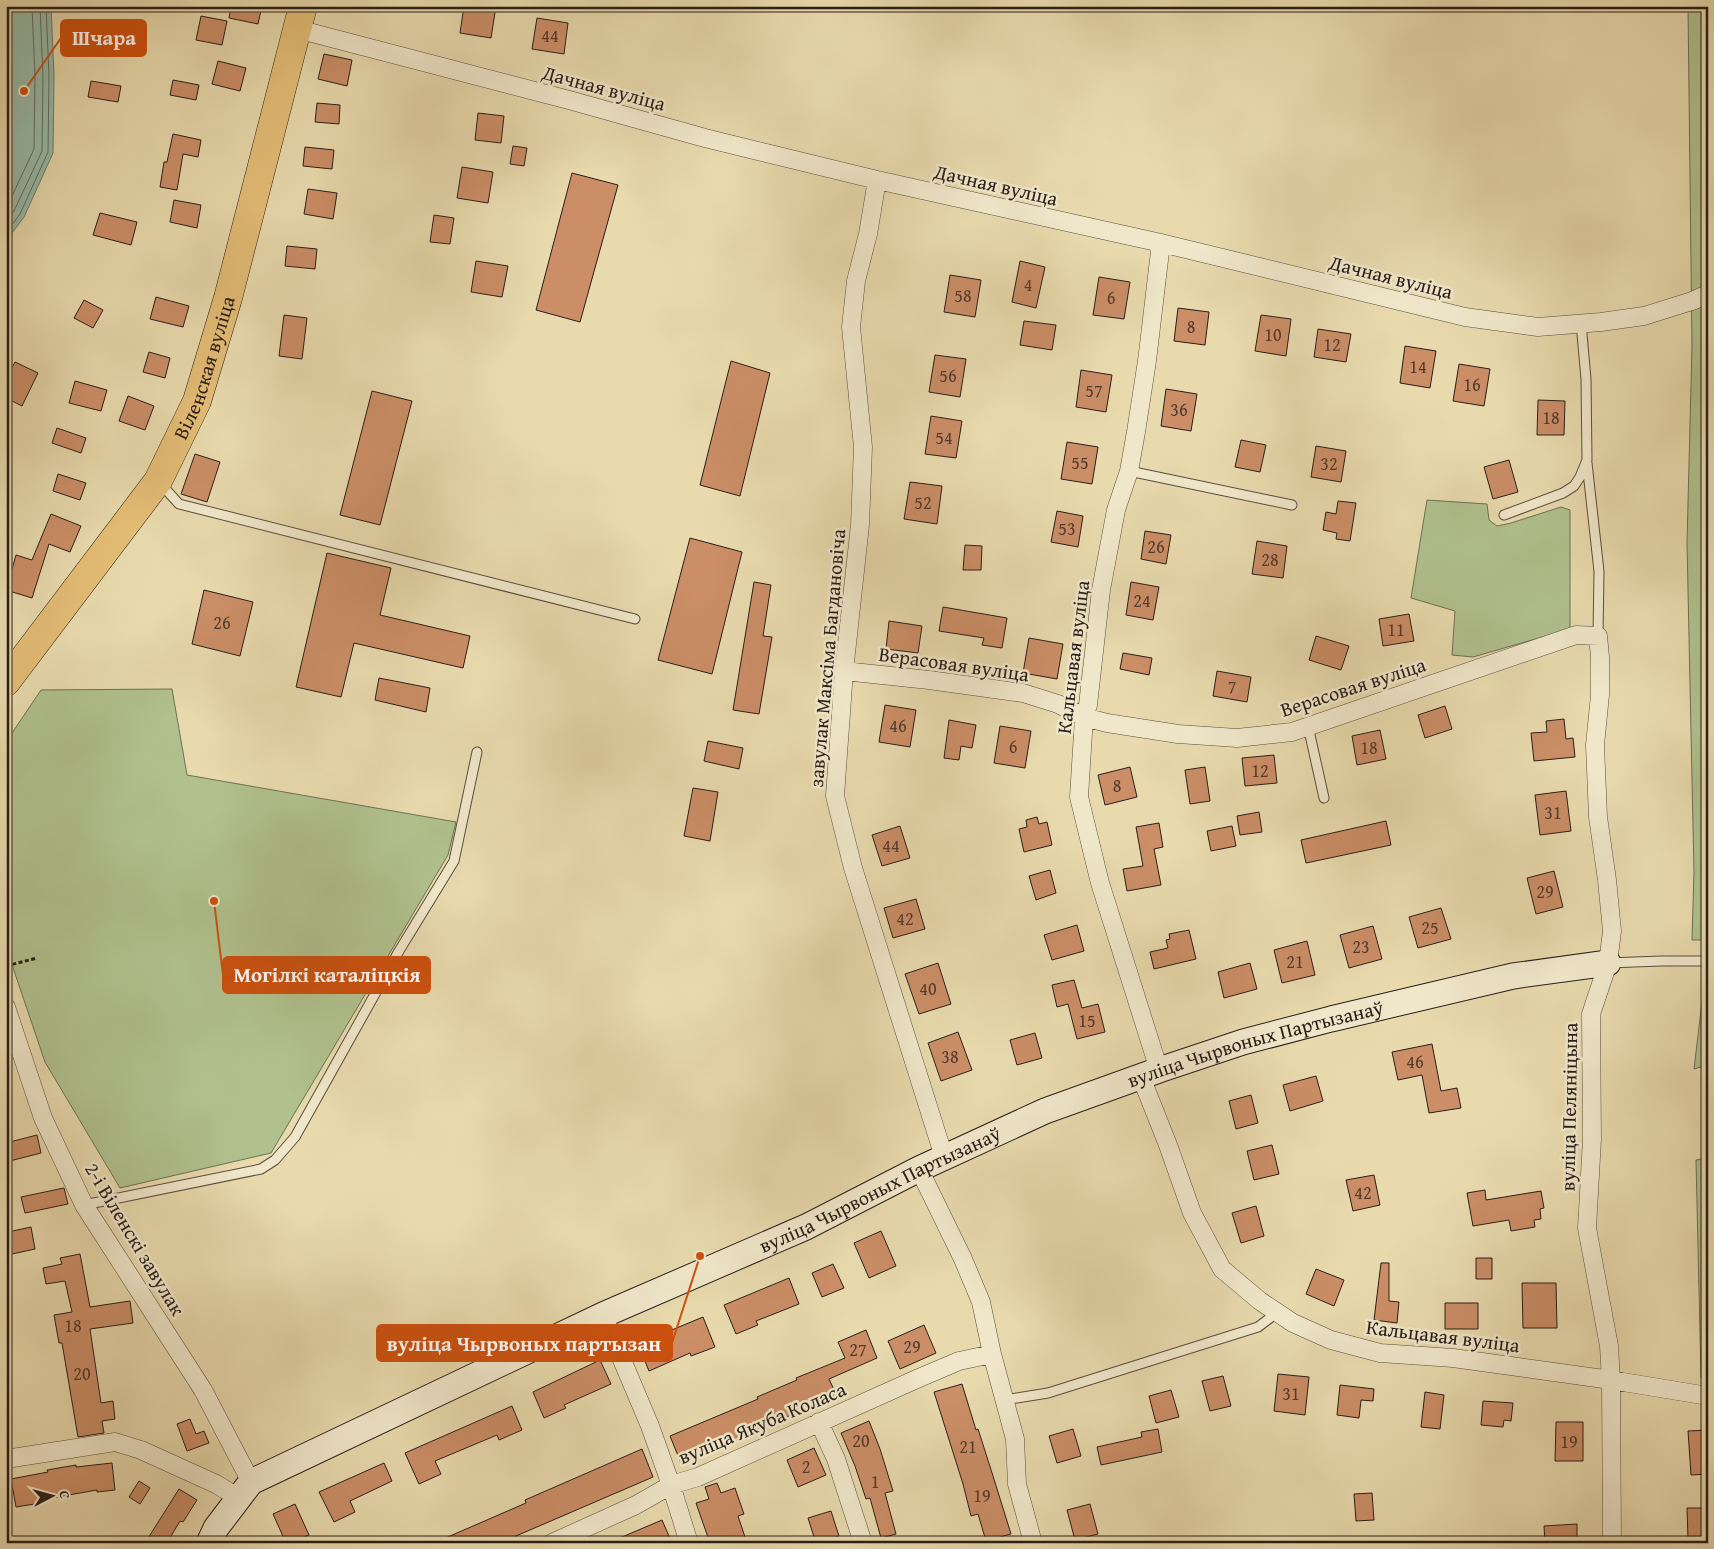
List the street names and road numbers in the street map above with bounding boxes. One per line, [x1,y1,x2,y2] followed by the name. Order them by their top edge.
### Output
[538,57,669,118] street label: Дачная вуліца
[930,156,1061,213] street label: Дачная вуліца
[1325,247,1456,306] street label: Дачная вуліца
[166,292,242,444] street label: Віленская вуліца
[801,527,852,788] street label: завулак Максіма Багдановіча
[1049,578,1096,735] street label: Кальцавая вуліца
[877,639,1032,688] street label: Верасовая вуліца
[1276,649,1430,724] street label: Верасовая вуліца
[1123,992,1386,1094] street label: вуліца Чырвоных Партызанаў
[1553,1022,1584,1192] street label: вуліца Пеляніцына
[754,1118,1005,1260] street label: вуліца Чырвоных Партызанаў
[78,1157,193,1321] street label: 2-і Віленскі завулак
[1365,1312,1522,1359] street label: Кальцавая вуліца
[673,1374,851,1471] street label: вуліца Якуба Коласа

